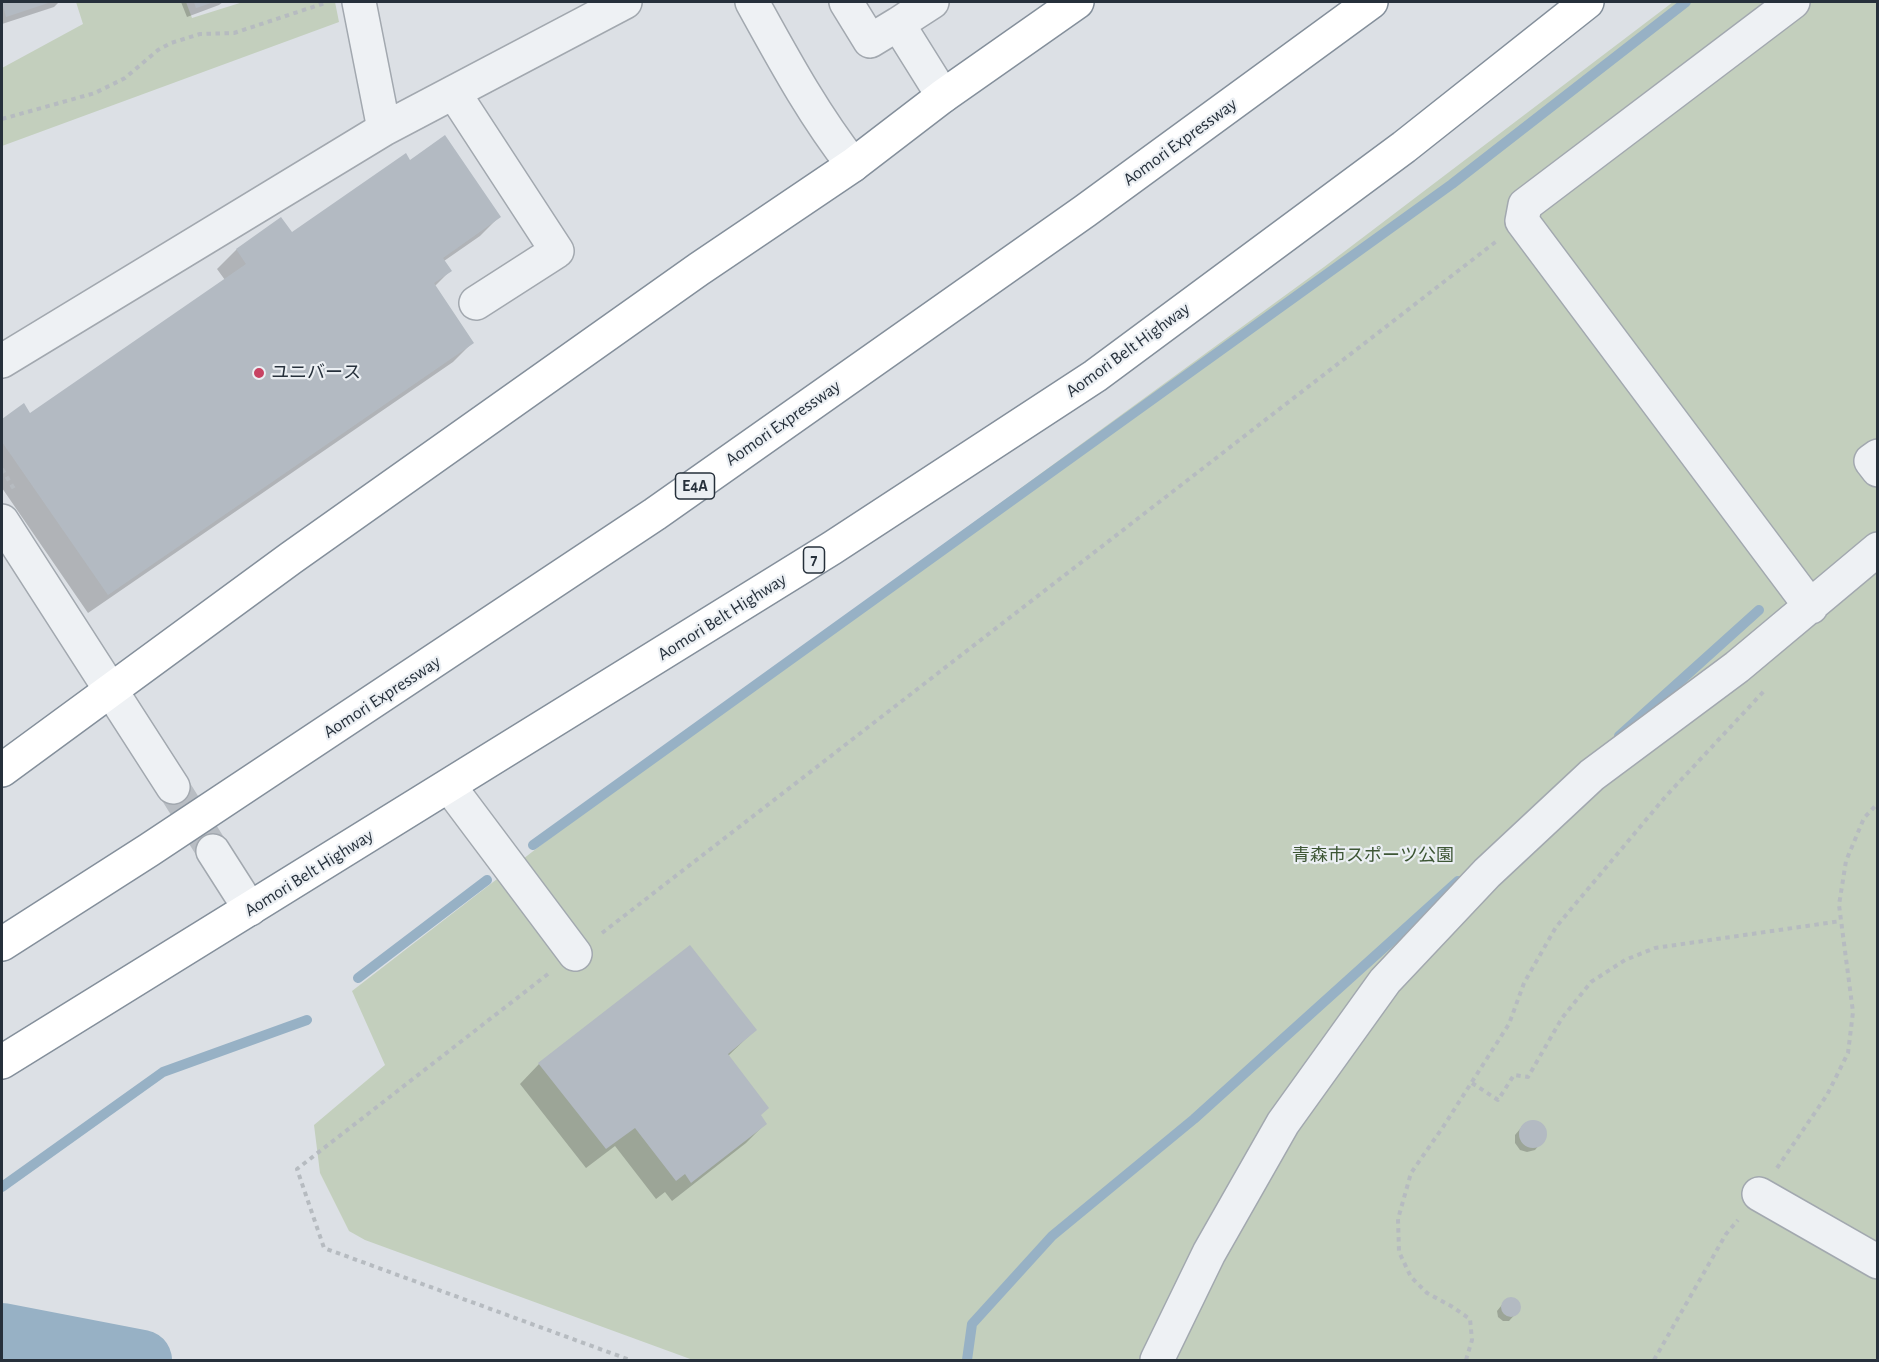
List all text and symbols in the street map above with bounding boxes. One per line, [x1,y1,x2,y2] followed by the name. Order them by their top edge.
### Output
[1119,93,1241,191] street label: Aomori Expressway
[1062,298,1194,402] street label: Aomori Belt Highway
[271,362,361,384] place label: ユニバース
[252,366,266,380] marker: ユニバース
[721,375,845,471] street label: Aomori Expressway
[676,473,714,499] road number: E4A
[804,547,824,573] road number: 7
[654,569,790,665] street label: Aomori Belt Highway
[319,651,445,743] street label: Aomori Expressway
[241,825,377,921] street label: Aomori Belt Highway
[1292,845,1454,867] park label: 青森市スポーツ公園

